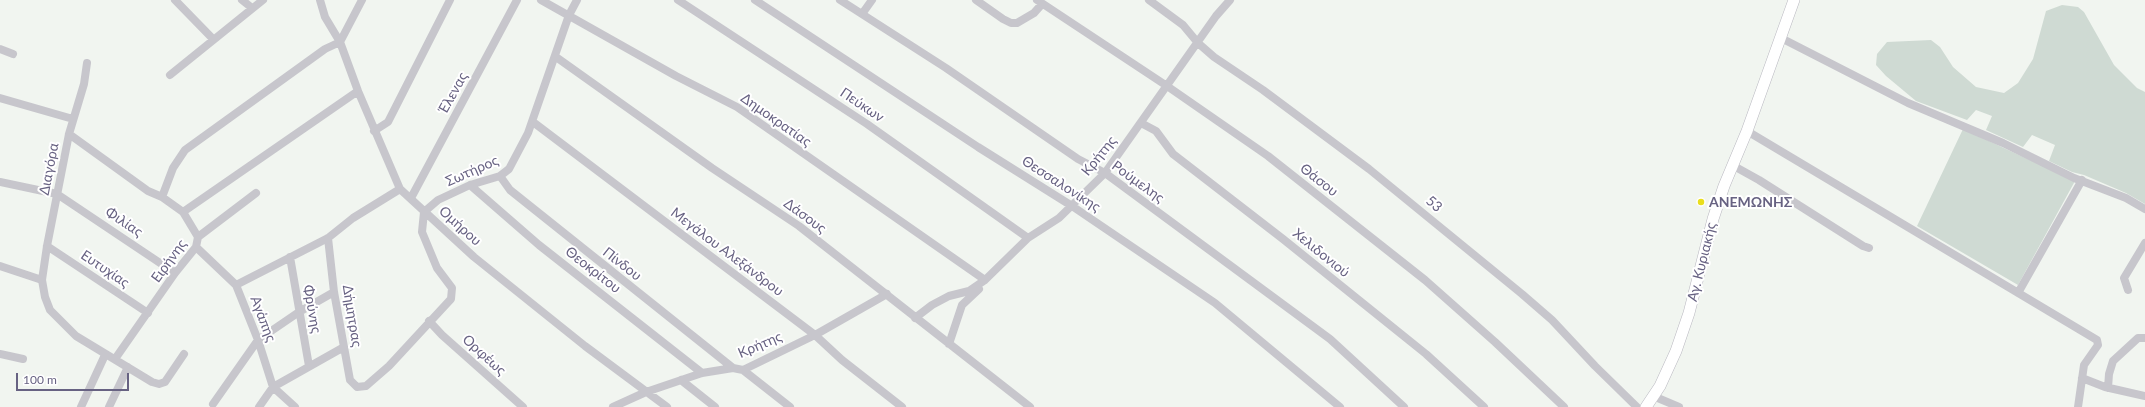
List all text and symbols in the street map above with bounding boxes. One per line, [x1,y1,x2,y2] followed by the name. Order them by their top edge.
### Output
[435,69,471,117] street label: Έλενας
[837,84,887,126] street label: Πεύκων
[738,90,814,150] street label: Δημοκρατίας
[1078,133,1120,179] street label: Κρήτης
[36,141,62,197] street label: Διαγόρα
[443,152,501,190] street label: Σωτήρος
[1019,152,1103,216] street label: Θεσσαλονίκης
[1109,157,1167,207] street label: Ρούμελης
[1297,160,1341,200] street label: Θάσου
[1422,192,1446,216] street label: 53
[1709,194,1792,210] place label: ΑΝΕΜΩΝΗΣ
[781,195,829,237] street label: Δάσους
[1696,197,1706,207] marker: ΑΝΕΜΩΝΗΣ
[102,203,146,241] street label: Φιλίας
[435,203,485,249] street label: Ομήρου
[667,204,787,300] street label: Μεγάλου Αλεξάνδρου
[1684,221,1720,303] street label: Αγ. Κυριακής
[1289,225,1353,281] street label: Χελιδονιού
[148,236,190,286] street label: Ειρήνης
[562,243,624,297] street label: Θεοκρίτου
[599,244,645,284] street label: Πίνδου
[78,247,132,291] street label: Ευτυχίας
[299,283,325,335] street label: Φρύνης
[339,284,365,348] street label: Δήμητρας
[247,294,279,344] street label: Αγάπης
[735,328,785,362] street label: Κρήτης
[459,331,509,379] street label: Ορφέως
[18,365,131,391] scale bar
[23,372,57,387] text: 100 m

